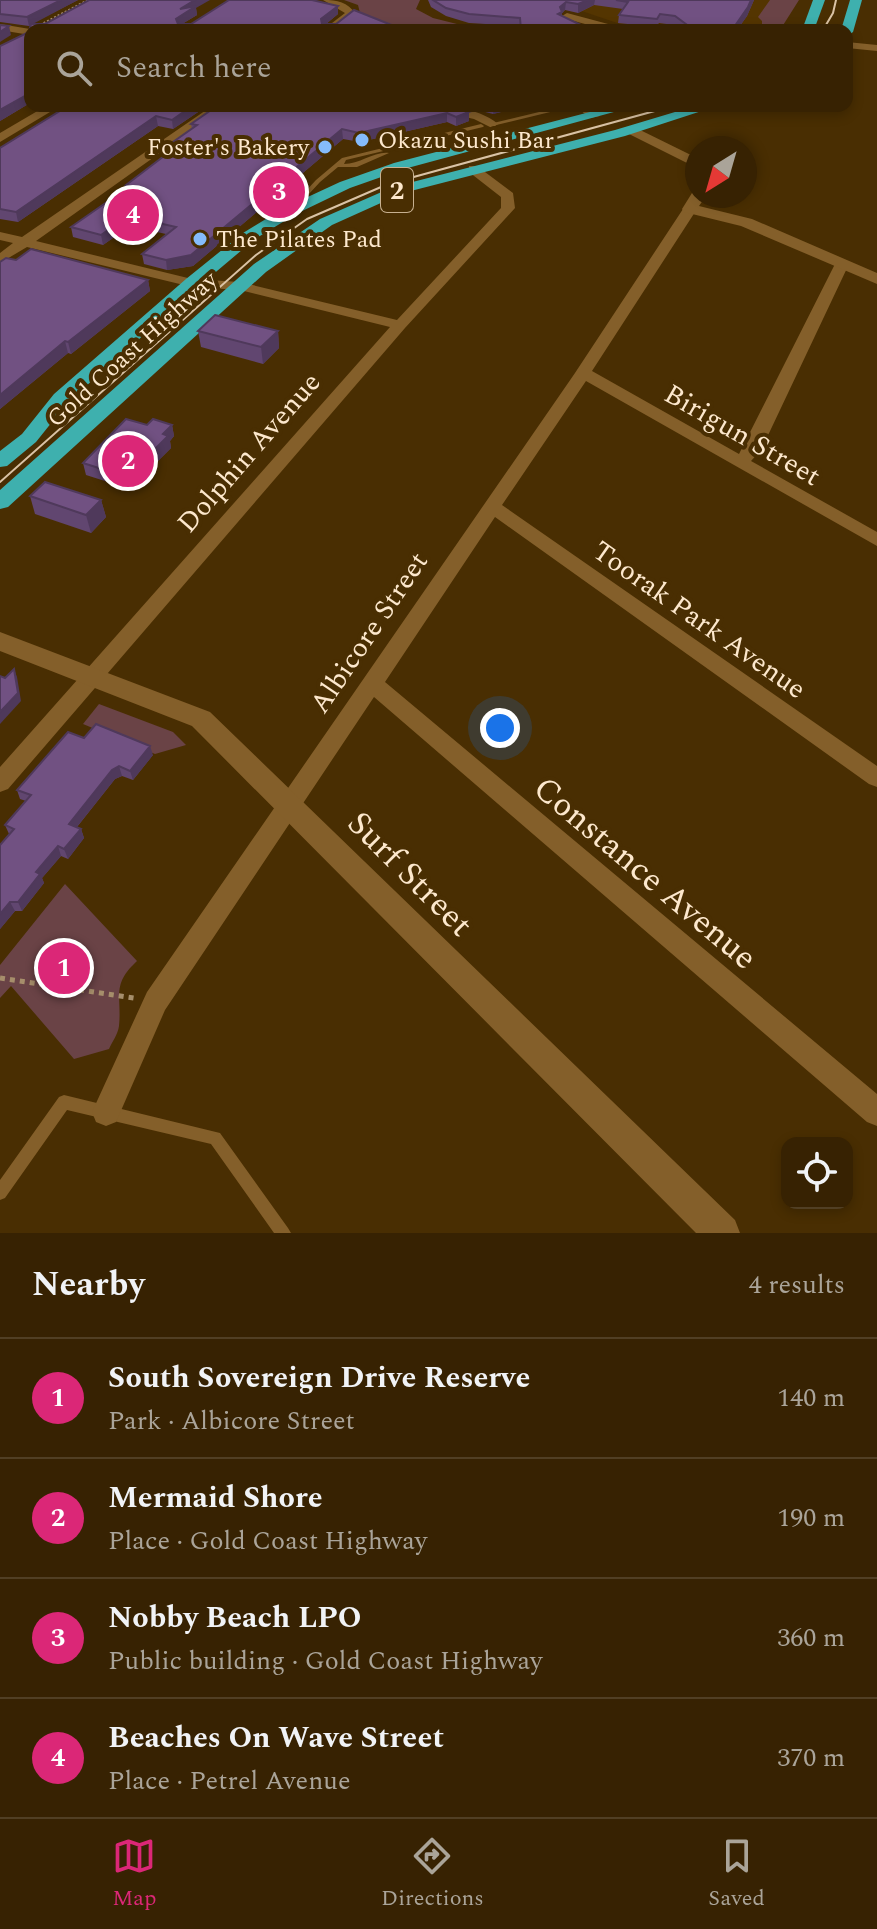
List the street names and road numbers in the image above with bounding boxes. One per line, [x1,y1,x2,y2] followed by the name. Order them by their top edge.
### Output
[381,168,413,212] road number: 2
[39,262,227,437] street label: Gold Coast Highway
[167,363,331,543] street label: Dolphin Avenue
[656,373,829,498] street label: Birigun Street
[583,530,815,710] street label: Toorak Park Avenue
[299,543,439,722] street label: Albicore Street
[521,764,768,983] street label: Constance Avenue
[335,799,485,949] street label: Surf Street

